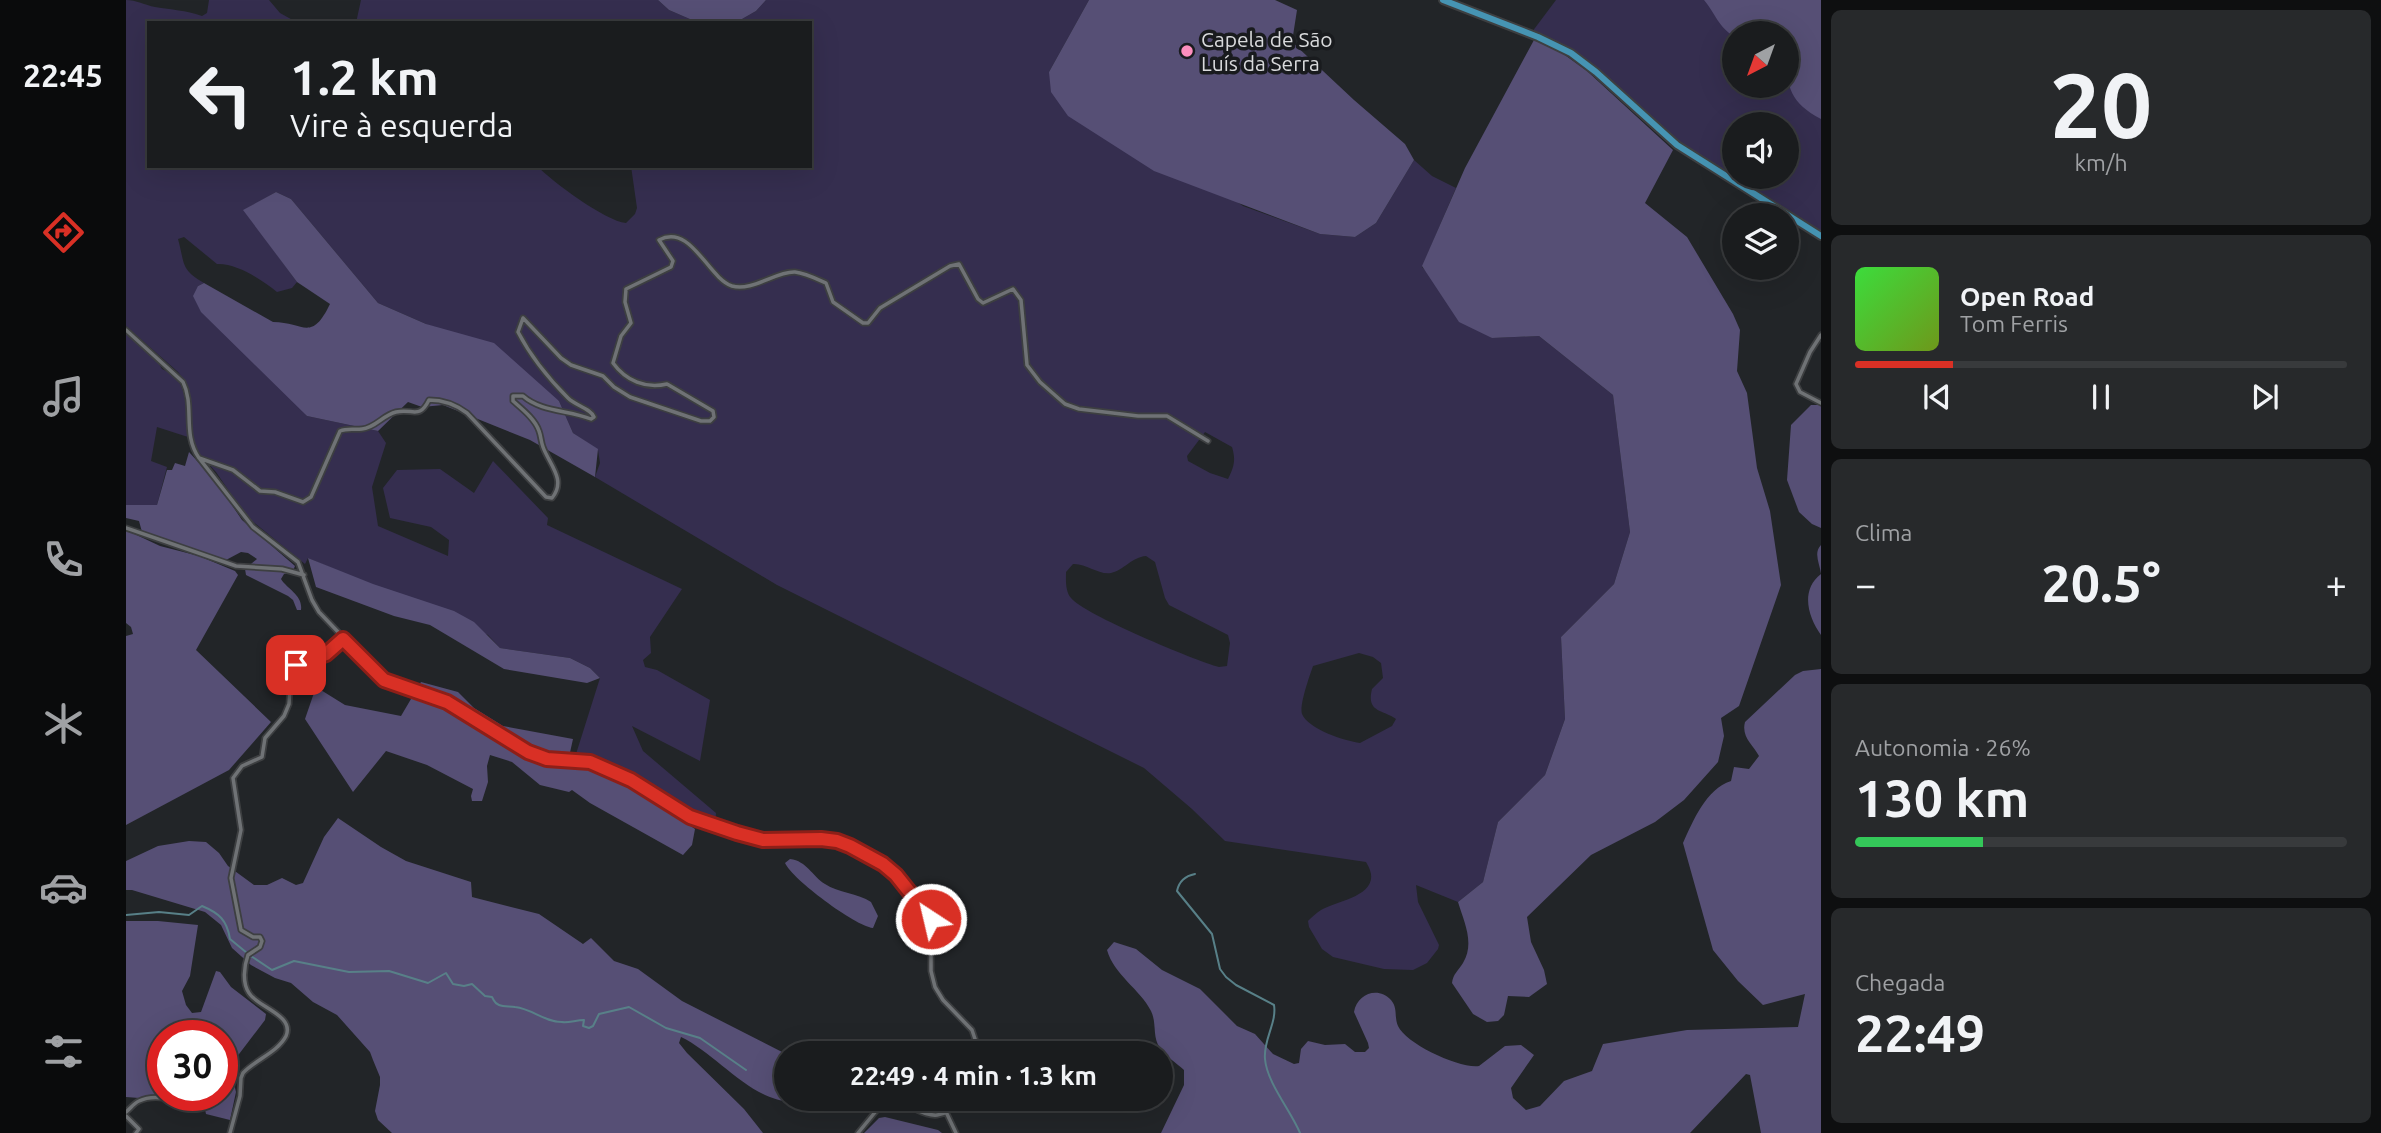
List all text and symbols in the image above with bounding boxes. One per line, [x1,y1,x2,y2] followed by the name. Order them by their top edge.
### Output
[1722,21,1799,98] north arrow
[1722,21,1799,280] map controls
[1201,27,1333,75] place label: Capela de São Luís da Serra
[1179,43,1195,59] marker: Capela de São Luís da Serra
[175,49,266,140] icon: left
[290,49,439,104] text: 1.2 km
[2050,53,2152,155] text: 20
[23,57,103,93] text: 22:45
[290,107,513,143] text: Vire à esquerda
[1722,112,1799,189] button: sound
[2074,150,2128,175] text: km/h
[1722,203,1799,280] button: layers
[39,208,88,257] icon: directions
[1960,282,2094,311] text: Open Road
[1960,311,2068,336] text: Tom Ferris
[39,372,88,421] icon: music
[1918,378,1956,416] icon: previous
[2082,378,2120,416] icon: pause
[2246,378,2284,416] icon: next
[1855,520,1912,545] text: Clima
[39,535,88,584] icon: phone
[2041,554,2161,612] text: 20.5°
[1855,563,1876,605] text: −
[2326,563,2347,605] text: +
[266,635,326,695] pin
[277,646,315,684] icon: arrive
[39,699,88,748] icon: climate
[1855,735,2031,760] text: Autonomia · 26%
[1855,769,2029,827] text: 130 km
[39,863,88,912] icon: car
[894,882,968,956] position arrow
[1855,970,1945,995] text: Chegada
[1855,1004,1985,1062] text: 22:49
[147,1020,238,1111] speed limit sign: 30
[39,1027,88,1076] icon: filters
[850,1061,1097,1090] text: 22:49 · 4 min · 1.3 km

